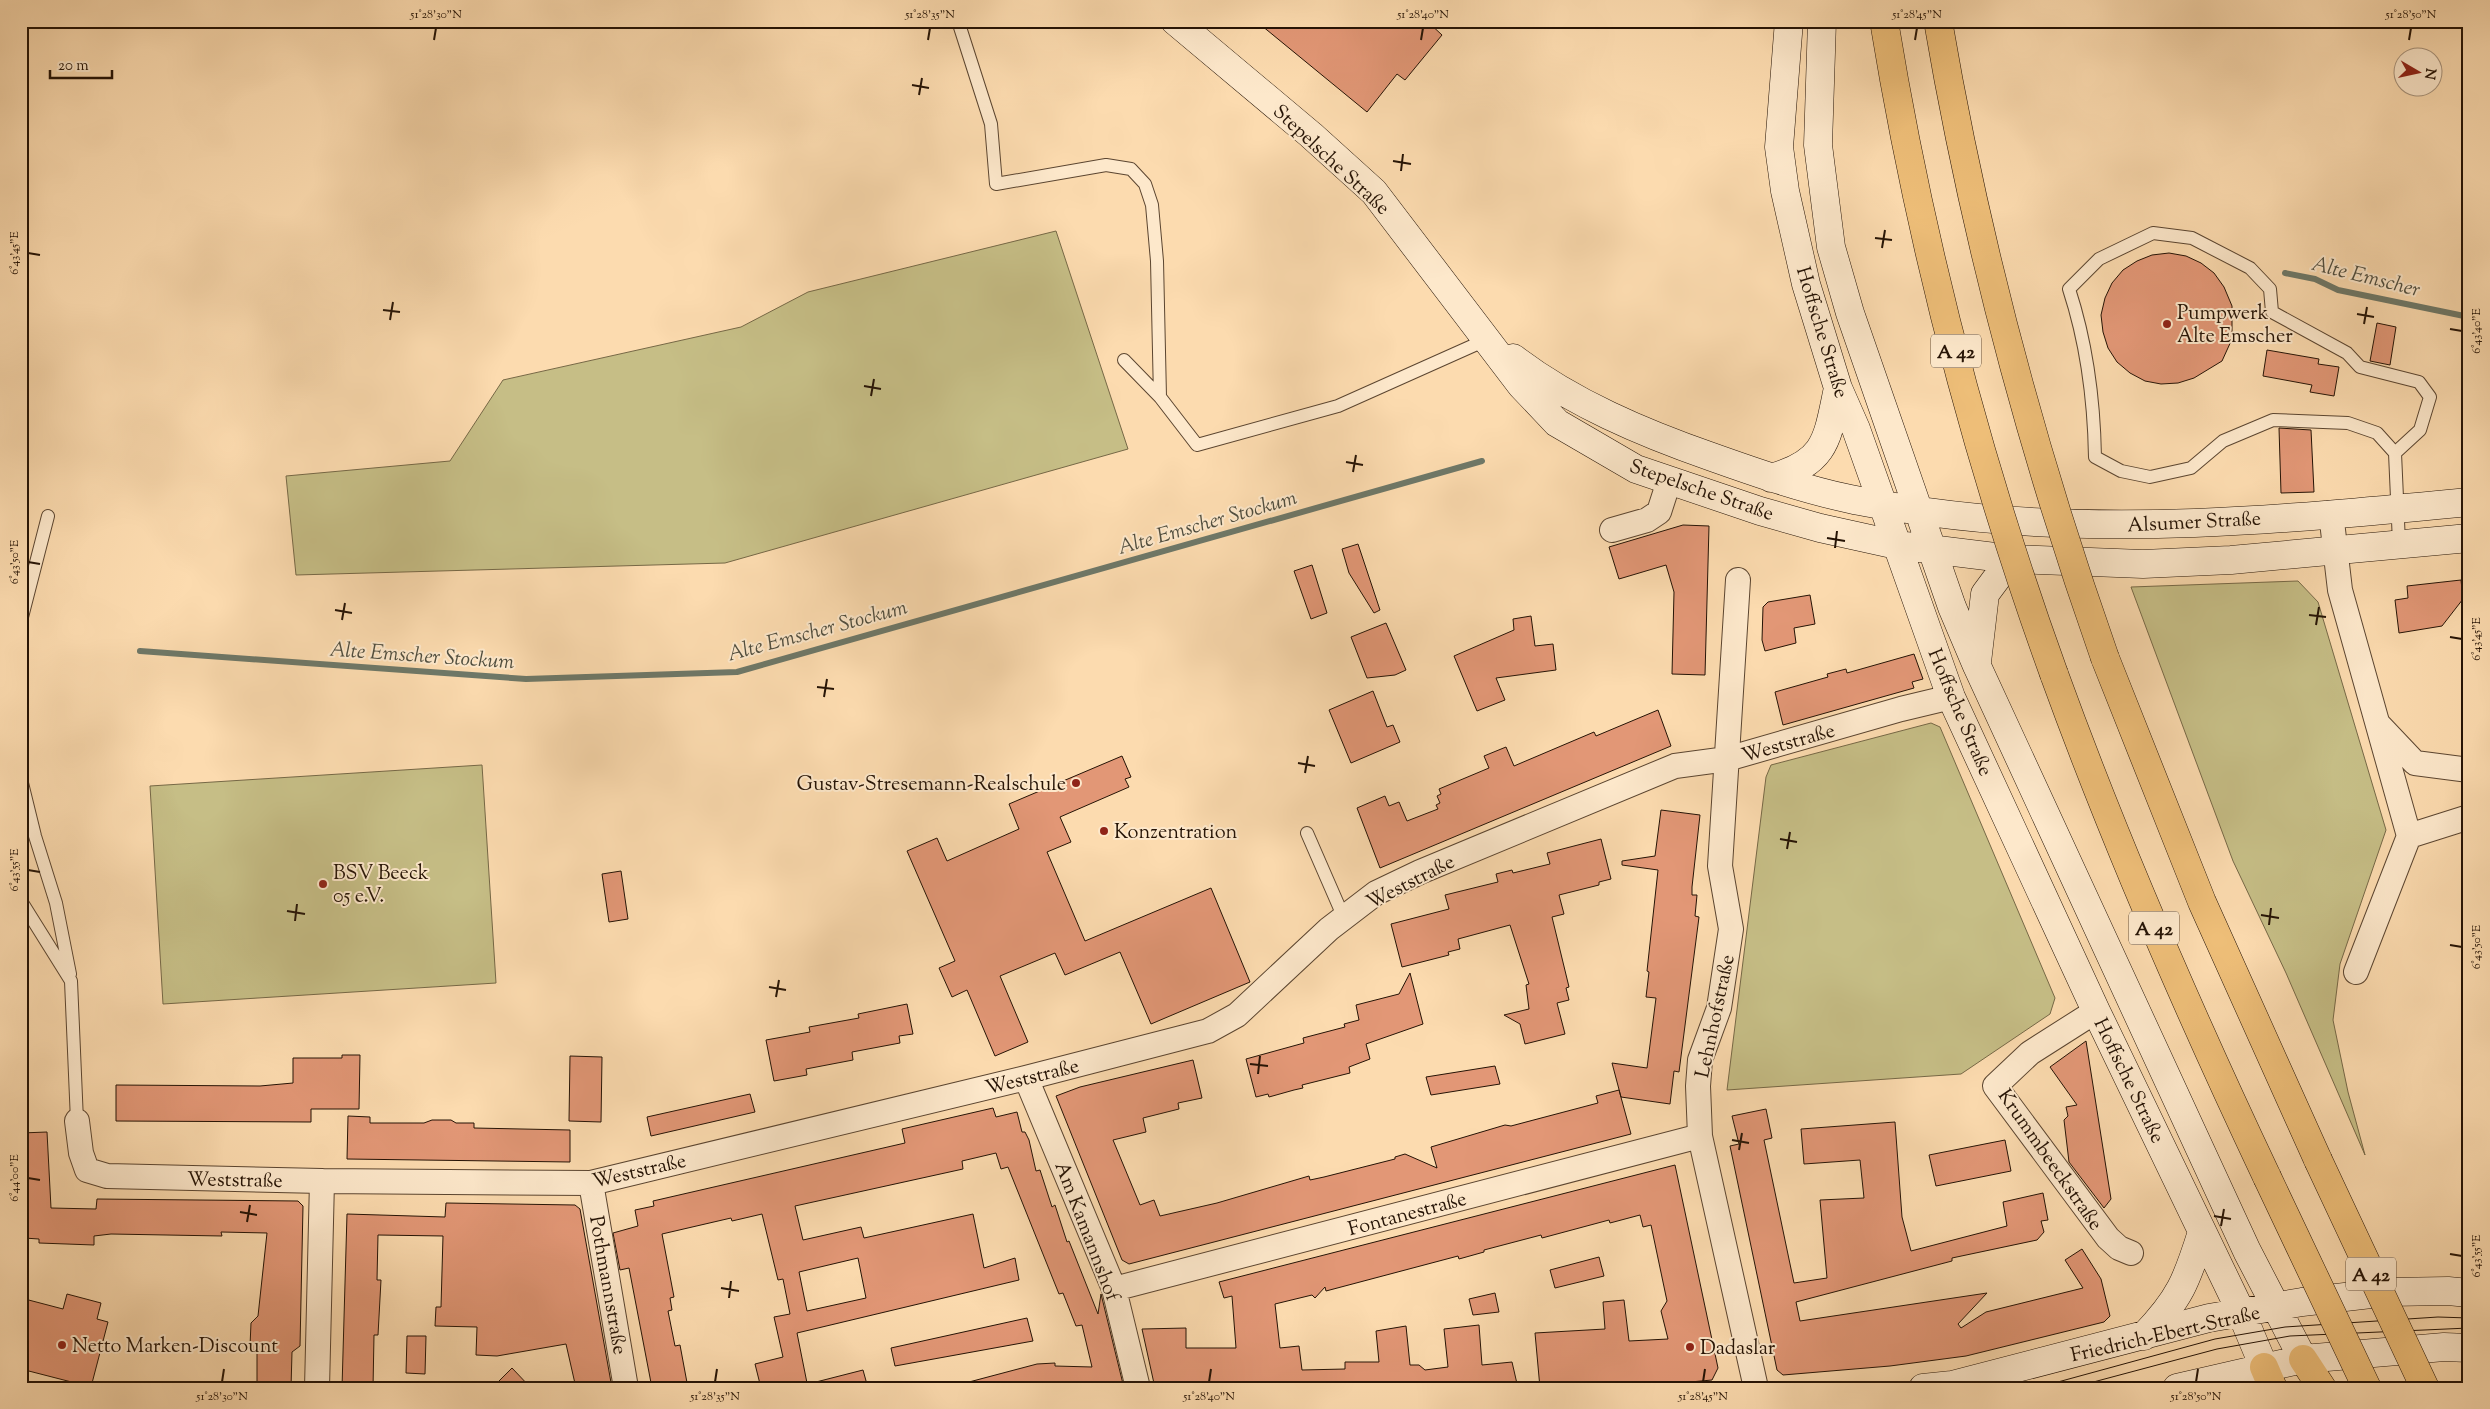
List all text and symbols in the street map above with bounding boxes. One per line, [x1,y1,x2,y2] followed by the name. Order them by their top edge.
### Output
[409,6,462,24] text: 51°28'30"N
[904,6,955,24] text: 51°28'35"N
[1396,6,1449,24] text: 51°28'40"N
[1891,6,1942,24] text: 51°28'45"N
[2385,6,2437,24] text: 51°28'50"N
[50,48,112,80] scale bar
[2392,48,2442,98] north arrow
[58,56,89,77] text: 20 m
[2418,67,2440,81] text: N
[1265,99,1395,223] street label: Stepelsche Straße
[6,230,24,275] text: 6°43'45"E
[2308,250,2424,306] water label: Alte Emscher
[1787,263,1854,402] street label: Hoffsche Straße
[2177,300,2293,352] place label: Pumpwerk Alte Emscher
[2468,308,2486,354] text: 6°43'40"E
[2161,318,2173,330] marker: Pumpwerk Alte Emscher
[1931,334,1981,368] road number: A 42
[1625,453,1777,530] street label: Stepelsche Straße
[1114,484,1301,564] water label: Alte Emscher Stockum
[2126,506,2262,541] street label: Alsumer Straße
[6,539,24,584] text: 6°43'50"E
[724,593,911,670] water label: Alte Emscher Stockum
[2468,616,2486,661] text: 6°43'45"E
[328,636,515,678] water label: Alte Emscher Stockum
[1919,645,1999,781] street label: Hoffsche Straße
[1739,717,1839,772] street label: Weststraße
[797,771,1066,800] place label: Gustav-Stresemann-Realschule
[1070,777,1082,789] marker: Gustav-Stresemann-Realschule
[1114,819,1238,848] place label: Konzentration
[1098,825,1110,837] marker: Konzentration
[6,848,24,891] text: 6°43'55"E
[1362,849,1460,918] street label: Weststraße
[333,860,429,912] place label: BSV Beeck 05 e.V.
[317,878,329,890] marker: BSV Beeck 05 e.V.
[2129,911,2179,944] road number: A 42
[2468,924,2486,969] text: 6°43'50"E
[1689,952,1744,1081] street label: Lehnhofstraße
[2085,1014,2171,1149] street label: Hoffsche Straße
[983,1053,1082,1104] street label: Weststraße
[1989,1084,2109,1237] street label: Krummbeeckstraße
[590,1148,689,1197] street label: Weststraße
[6,1154,24,1202] text: 6°44'00"E
[1046,1158,1126,1307] street label: Am Kamannshof
[187,1166,283,1197] street label: Weststraße
[1345,1186,1470,1245] street label: Fontanestraße
[580,1214,633,1357] street label: Pothmannstraße
[2468,1234,2486,1277] text: 6°43'55"E
[2346,1258,2396,1290] road number: A 42
[2068,1300,2263,1371] street label: Friedrich-Ebert-Straße
[72,1333,278,1362] place label: Netto Marken-Discount
[1700,1335,1776,1364] place label: Dadaslar
[56,1339,68,1351] marker: Netto Marken-Discount
[1684,1341,1696,1353] marker: Dadaslar
[195,1388,248,1406] text: 51°28'30"N
[689,1388,740,1406] text: 51°28'35"N
[1182,1388,1235,1406] text: 51°28'40"N
[1677,1388,1728,1406] text: 51°28'45"N
[2170,1388,2222,1406] text: 51°28'50"N

